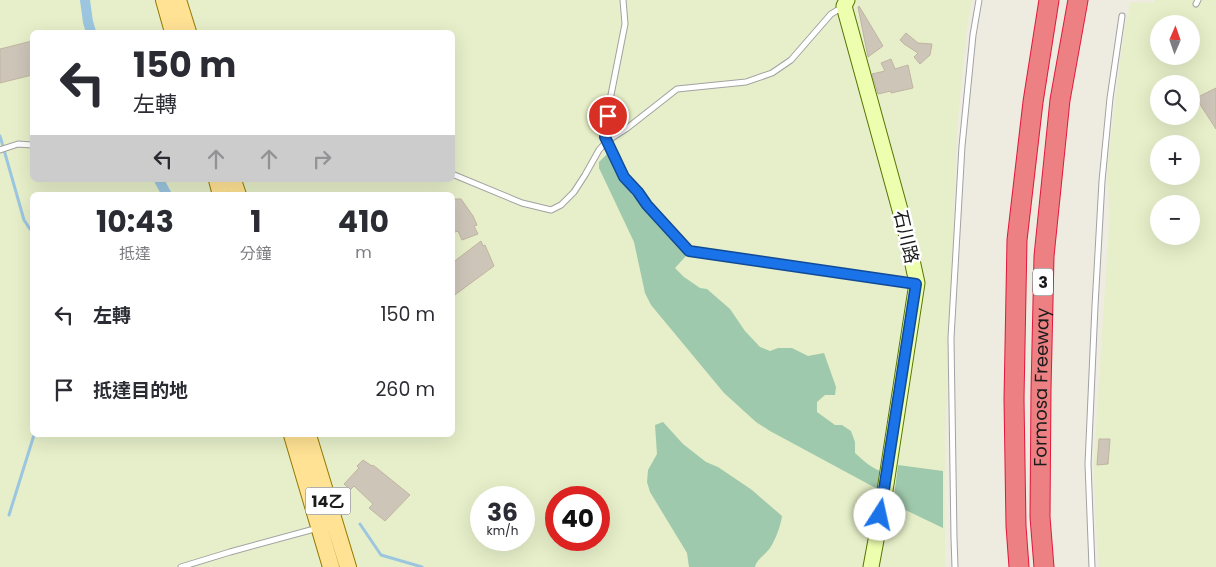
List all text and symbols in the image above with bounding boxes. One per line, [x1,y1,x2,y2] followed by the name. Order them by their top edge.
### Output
[1150,15,1200,65] north arrow
[1150,15,1200,245] map controls
[133,40,236,89] text: 150 m
[50,50,115,115] icon: left
[1150,75,1200,125] button: search
[133,89,177,120] text: 左轉
[587,95,629,137] pin
[594,102,622,130] icon: arrive
[1150,135,1200,185] button: +
[149,145,177,173] icon: left
[202,145,230,173] icon: ahead
[255,145,283,173] icon: ahead
[308,145,336,173] icon: right
[1150,195,1200,245] button: −
[96,200,174,243] text: 10:43
[250,200,261,243] text: 1
[338,200,389,243] text: 410
[888,208,925,266] street label: 石川路
[355,241,372,264] text: m
[119,242,151,265] text: 抵達
[240,242,272,265] text: 分鐘
[1033,268,1053,296] road number: 3
[50,301,78,329] icon: left
[380,301,435,328] text: 150 m
[93,302,131,329] text: 左轉
[1027,307,1055,467] street label: Formosa Freeway
[50,376,78,404] icon: arrive
[375,376,435,403] text: 260 m
[93,377,188,404] text: 抵達目的地
[545,486,610,551] speed limit sign: 40
[306,488,350,514] road number: 14乙
[853,488,905,540] position arrow
[487,495,518,530] text: 36
[487,522,518,539] text: km/h

